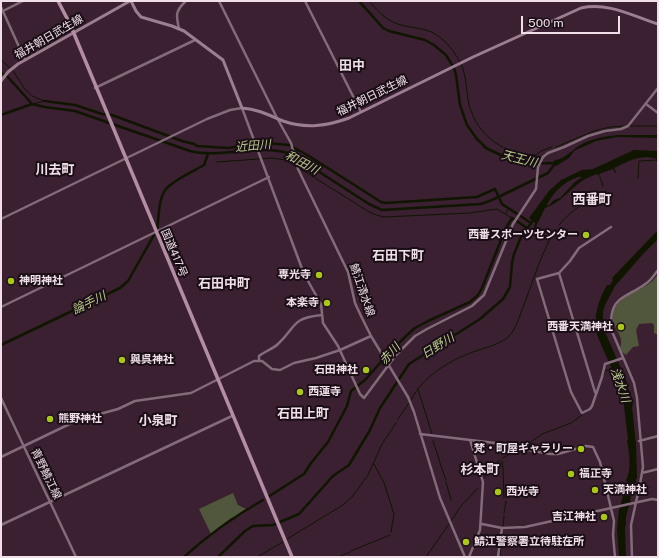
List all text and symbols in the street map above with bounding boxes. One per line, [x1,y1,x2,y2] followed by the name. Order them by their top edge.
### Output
[523,8,622,34] scale bar
[12,12,86,62] street label: 福井朝日武生線
[528,16,564,30] text: 500 m
[339,58,365,74] district label: 田中
[335,73,409,119] street label: 福井朝日武生線
[234,137,272,155] water label: 近田川
[283,148,321,178] water label: 和田川
[500,148,538,170] water label: 天王川
[36,162,74,178] district label: 川去町
[573,192,611,208] district label: 西番町
[158,227,190,279] street label: 国道417号
[468,228,578,242] place label: 西番スポーツセンター
[581,230,591,240] marker: 西番スポーツセンター
[372,248,424,264] district label: 石田下町
[347,262,377,318] street label: 鯖江清水線
[278,268,311,282] place label: 専光寺
[314,270,324,280] marker: 専光寺
[19,274,63,288] place label: 神明神社
[6,276,16,286] marker: 神明神社
[198,276,250,292] district label: 石田中町
[70,289,108,317] water label: 論手川
[286,296,319,310] place label: 本楽寺
[322,298,332,308] marker: 本楽寺
[547,320,613,334] place label: 西番天満神社
[616,322,626,332] marker: 西番天満神社
[419,330,457,362] water label: 日野川
[377,340,403,368] water label: 赤川
[130,353,174,367] place label: 與呉神社
[117,355,127,365] marker: 與呉神社
[314,363,358,377] place label: 石田神社
[361,365,371,375] marker: 石田神社
[607,366,633,404] water label: 浅水川
[308,385,341,399] place label: 西蓮寺
[295,387,305,397] marker: 西蓮寺
[277,406,329,422] district label: 石田上町
[58,412,102,426] place label: 熊野神社
[139,413,177,429] district label: 小泉町
[45,414,55,424] marker: 熊野神社
[474,442,573,456] place label: 梵・町屋ギャラリー
[576,444,586,454] marker: 梵・町屋ギャラリー
[28,446,64,502] street label: 青野鯖江線
[461,462,499,478] district label: 杉本町
[579,467,612,481] place label: 福正寺
[566,469,576,479] marker: 福正寺
[603,483,647,497] place label: 天満神社
[506,485,539,499] place label: 西光寺
[590,485,600,495] marker: 天満神社
[493,487,503,497] marker: 西光寺
[552,510,596,524] place label: 吉江神社
[599,512,609,522] marker: 吉江神社
[474,535,584,549] place label: 鯖江警察署立待駐在所
[461,537,471,547] marker: 鯖江警察署立待駐在所

